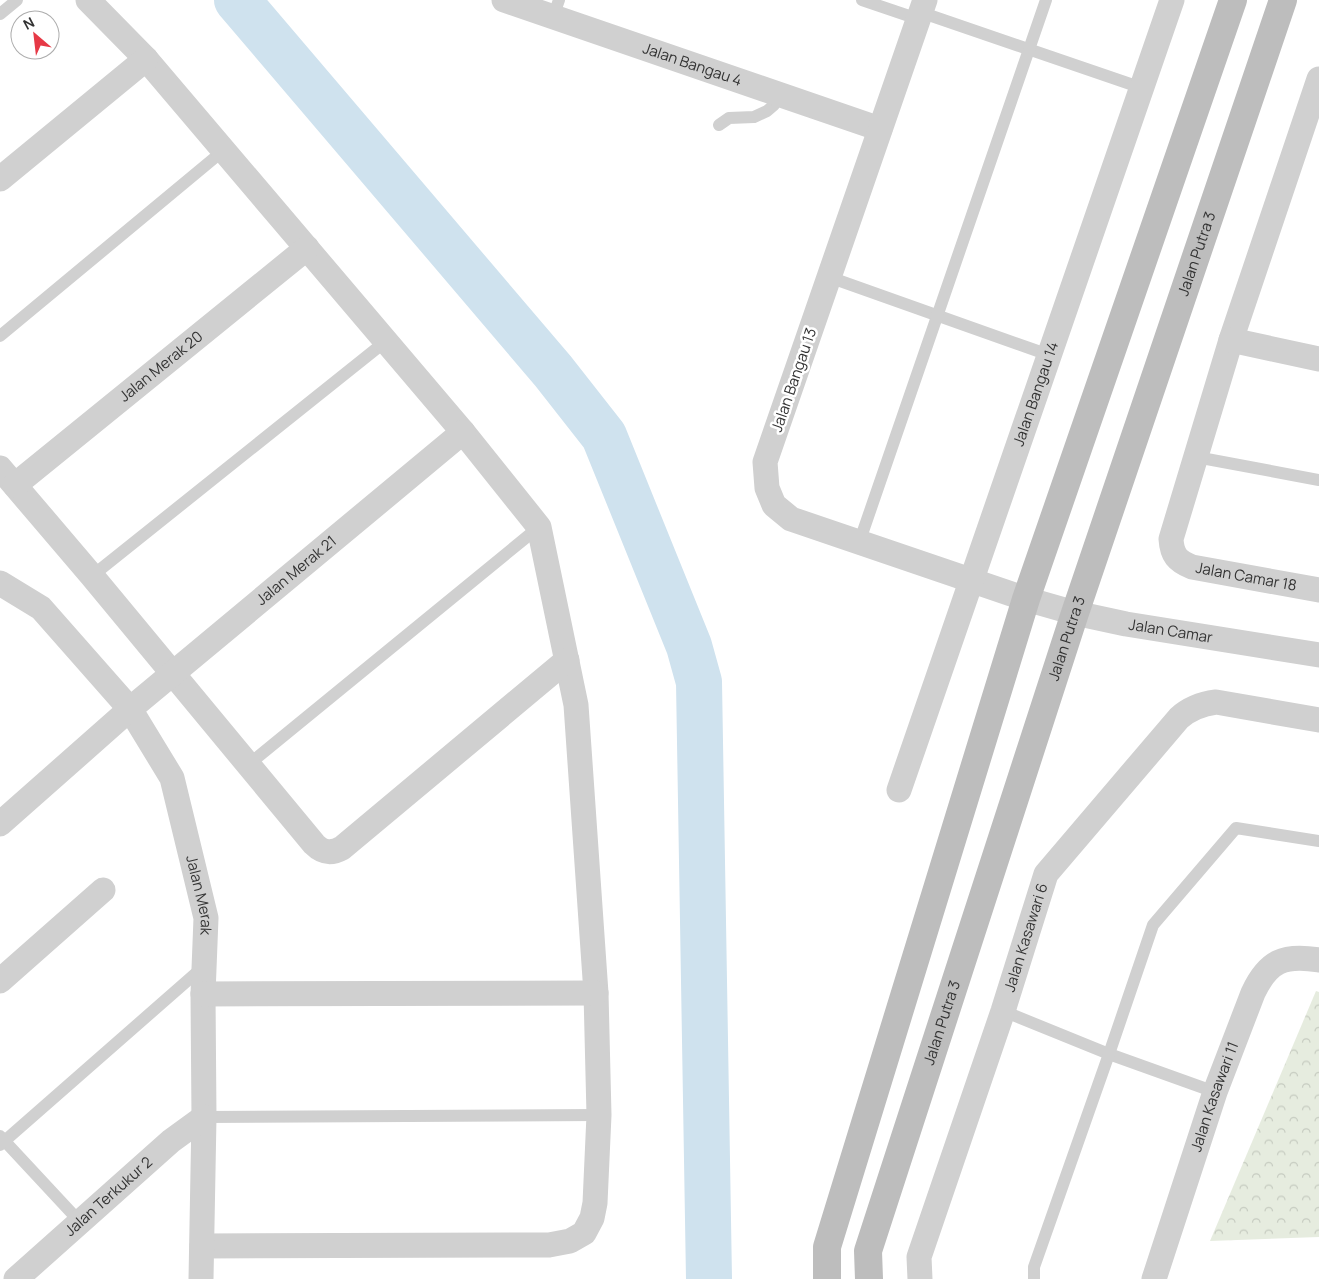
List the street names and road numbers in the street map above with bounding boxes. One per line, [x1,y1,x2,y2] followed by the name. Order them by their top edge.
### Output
[640,37,745,91] street label: Jalan Bangau 4
[1172,209,1220,299] street label: Jalan Putra 3
[766,325,821,435] street label: Jalan Bangau 13
[114,326,207,406] street label: Jalan Merak 20
[1008,339,1063,449] street label: Jalan Bangau 14
[251,531,341,610] street label: Jalan Merak 21
[1194,557,1298,596] street label: Jalan Camar 18
[1043,593,1090,683] street label: Jalan Putra 3
[1127,614,1215,648] street label: Jalan Camar
[181,853,217,936] street label: Jalan Merak
[999,880,1053,994] street label: Jalan Kasawari 6
[918,978,965,1068] street label: Jalan Putra 3
[1185,1039,1243,1154] street label: Jalan Kasawari 11
[60,1152,157,1241] street label: Jalan Terkukur 2

